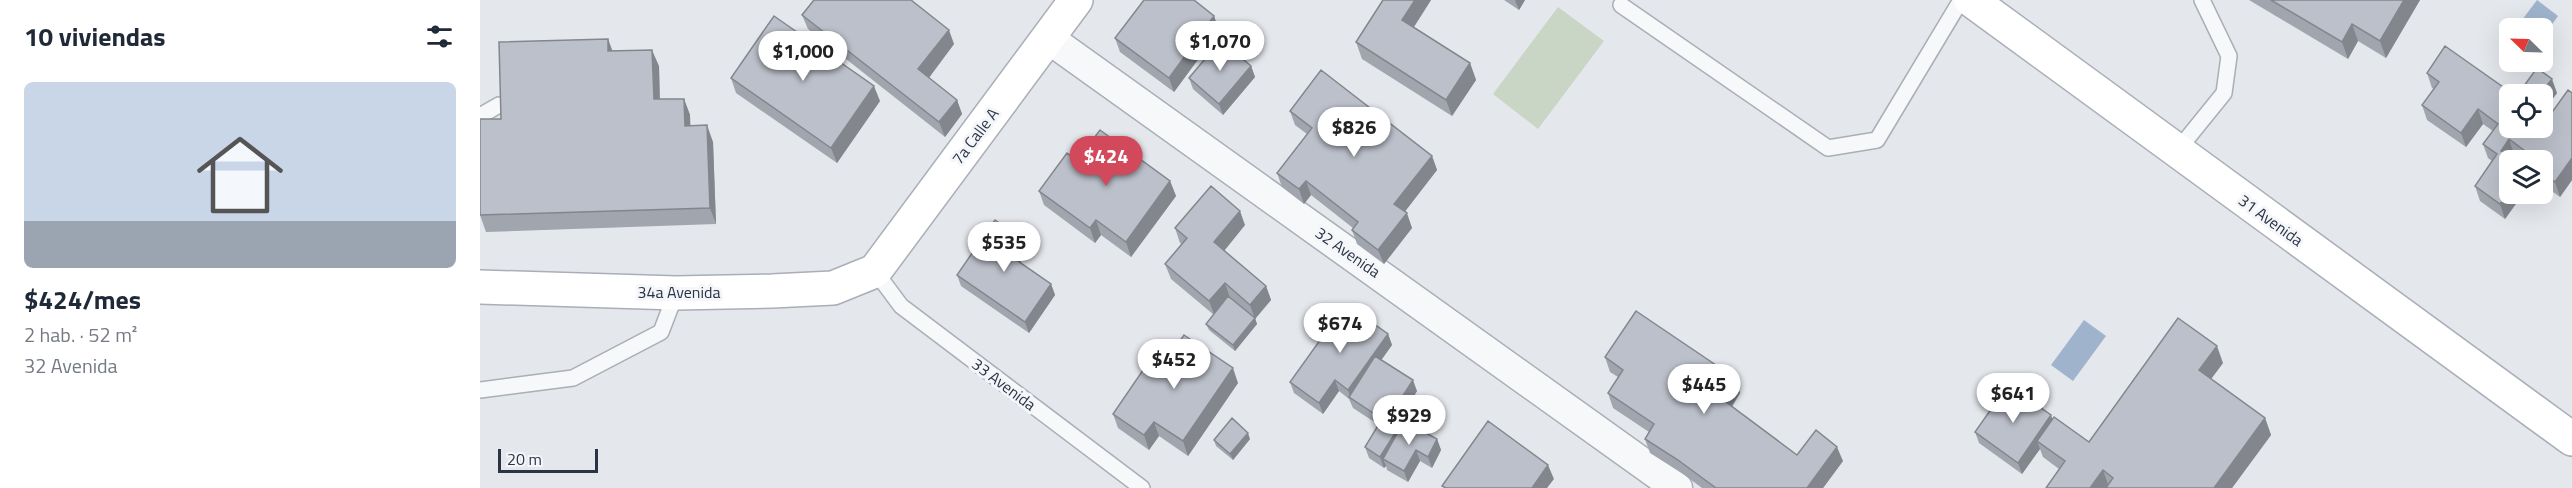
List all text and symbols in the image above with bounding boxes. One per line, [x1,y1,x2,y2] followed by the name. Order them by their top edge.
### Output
[24,17,166,56] text: 10 viviendas
[2499,18,2553,72] north arrow
[2499,18,2553,204] map controls
[423,20,456,53] icon: filters
[1171,21,1269,72] pin: $1,070
[1189,25,1251,56] text: $1,070
[754,31,852,82] pin: $1,000
[772,35,834,66] text: $1,000
[2499,84,2553,138] button: locate
[946,102,1005,169] street label: 7a Calle A
[1318,107,1390,158] pin: $826
[1332,111,1376,142] text: $826
[186,121,294,229] icon: home
[1070,136,1142,187] pin: $424
[1084,140,1128,171] text: $424
[2499,150,2553,204] button: layers
[2234,188,2308,252] street label: 31 Avenida
[1310,221,1386,283] street label: 32 Avenida
[968,222,1040,273] pin: $535
[982,226,1026,257] text: $535
[24,280,141,319] text: $424/mes
[638,280,720,304] street label: 34a Avenida
[1304,303,1376,354] pin: $674
[1318,307,1362,338] text: $674
[24,319,137,350] text: 2 hab. · 52 m²
[1138,339,1210,390] pin: $452
[1152,343,1196,374] text: $452
[24,350,118,381] text: 32 Avenida
[967,352,1041,416] street label: 33 Avenida
[1668,364,1740,415] pin: $445
[1682,368,1726,399] text: $445
[1977,373,2049,424] pin: $641
[1991,377,2035,408] text: $641
[1373,395,1445,446] pin: $929
[1387,399,1431,430] text: $929
[498,446,598,474] scale bar
[507,447,542,471] text: 20 m

